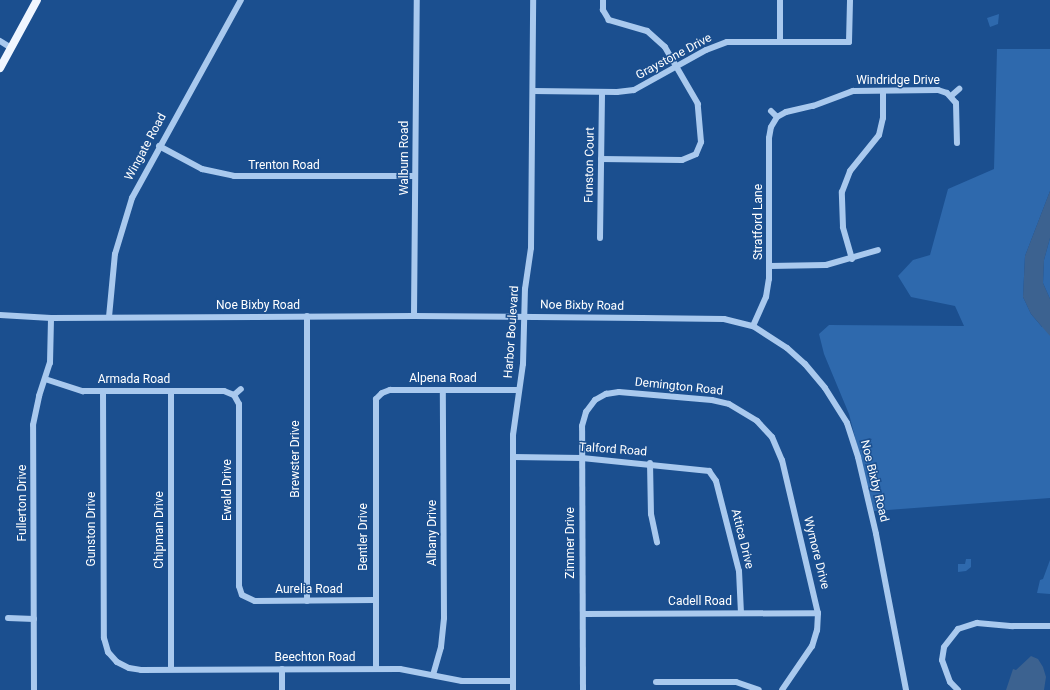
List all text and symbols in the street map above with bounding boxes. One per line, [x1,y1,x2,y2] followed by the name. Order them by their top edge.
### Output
[634,31,714,83] street label: Graystone Drive
[856,74,940,88] street label: Windridge Drive
[122,111,170,183] street label: Wingate Road
[398,121,412,195] street label: Walburn Road
[582,127,598,203] street label: Funston Court
[248,159,320,173] street label: Trenton Road
[752,184,766,260] street label: Stratford Lane
[502,285,522,379] street label: Harbor Boulevard
[540,298,624,314] street label: Noe Bixby Road
[216,299,300,313] street label: Noe Bixby Road
[409,372,477,386] street label: Alpena Road
[98,373,170,387] street label: Armada Road
[634,375,724,399] street label: Demington Road
[289,420,303,498] street label: Brewster Drive
[857,439,891,523] street label: Noe Bixby Road
[578,440,648,460] street label: Talford Road
[221,459,235,521] street label: Ewald Drive
[16,465,30,541] street label: Fullerton Drive
[153,491,167,569] street label: Chipman Drive
[85,492,99,566] street label: Gunston Drive
[426,500,440,566] street label: Albany Drive
[357,503,371,571] street label: Bentler Drive
[564,507,578,579] street label: Zimmer Drive
[728,508,756,570] street label: Attica Drive
[800,515,832,591] street label: Wymore Drive
[275,583,343,597] street label: Aurelia Road
[668,595,732,609] street label: Cadell Road
[275,651,355,665] street label: Beechton Road

